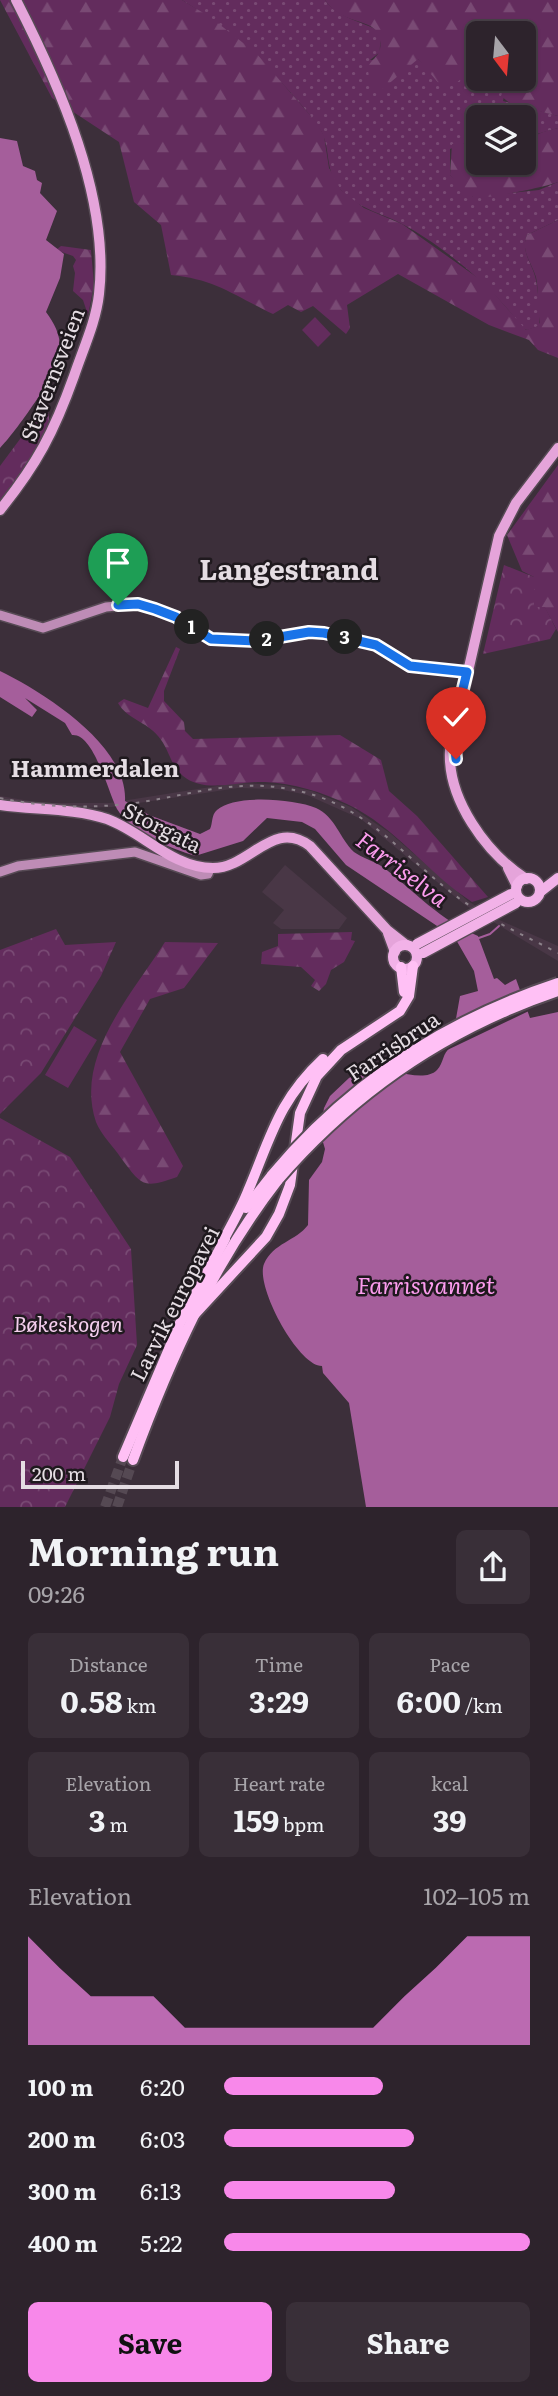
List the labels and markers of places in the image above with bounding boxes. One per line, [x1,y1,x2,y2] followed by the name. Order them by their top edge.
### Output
[88,533,148,605] pin
[174,610,210,644] pin: 1
[328,620,362,654] pin: 3
[250,622,284,656] pin: 2
[426,687,486,759] pin

